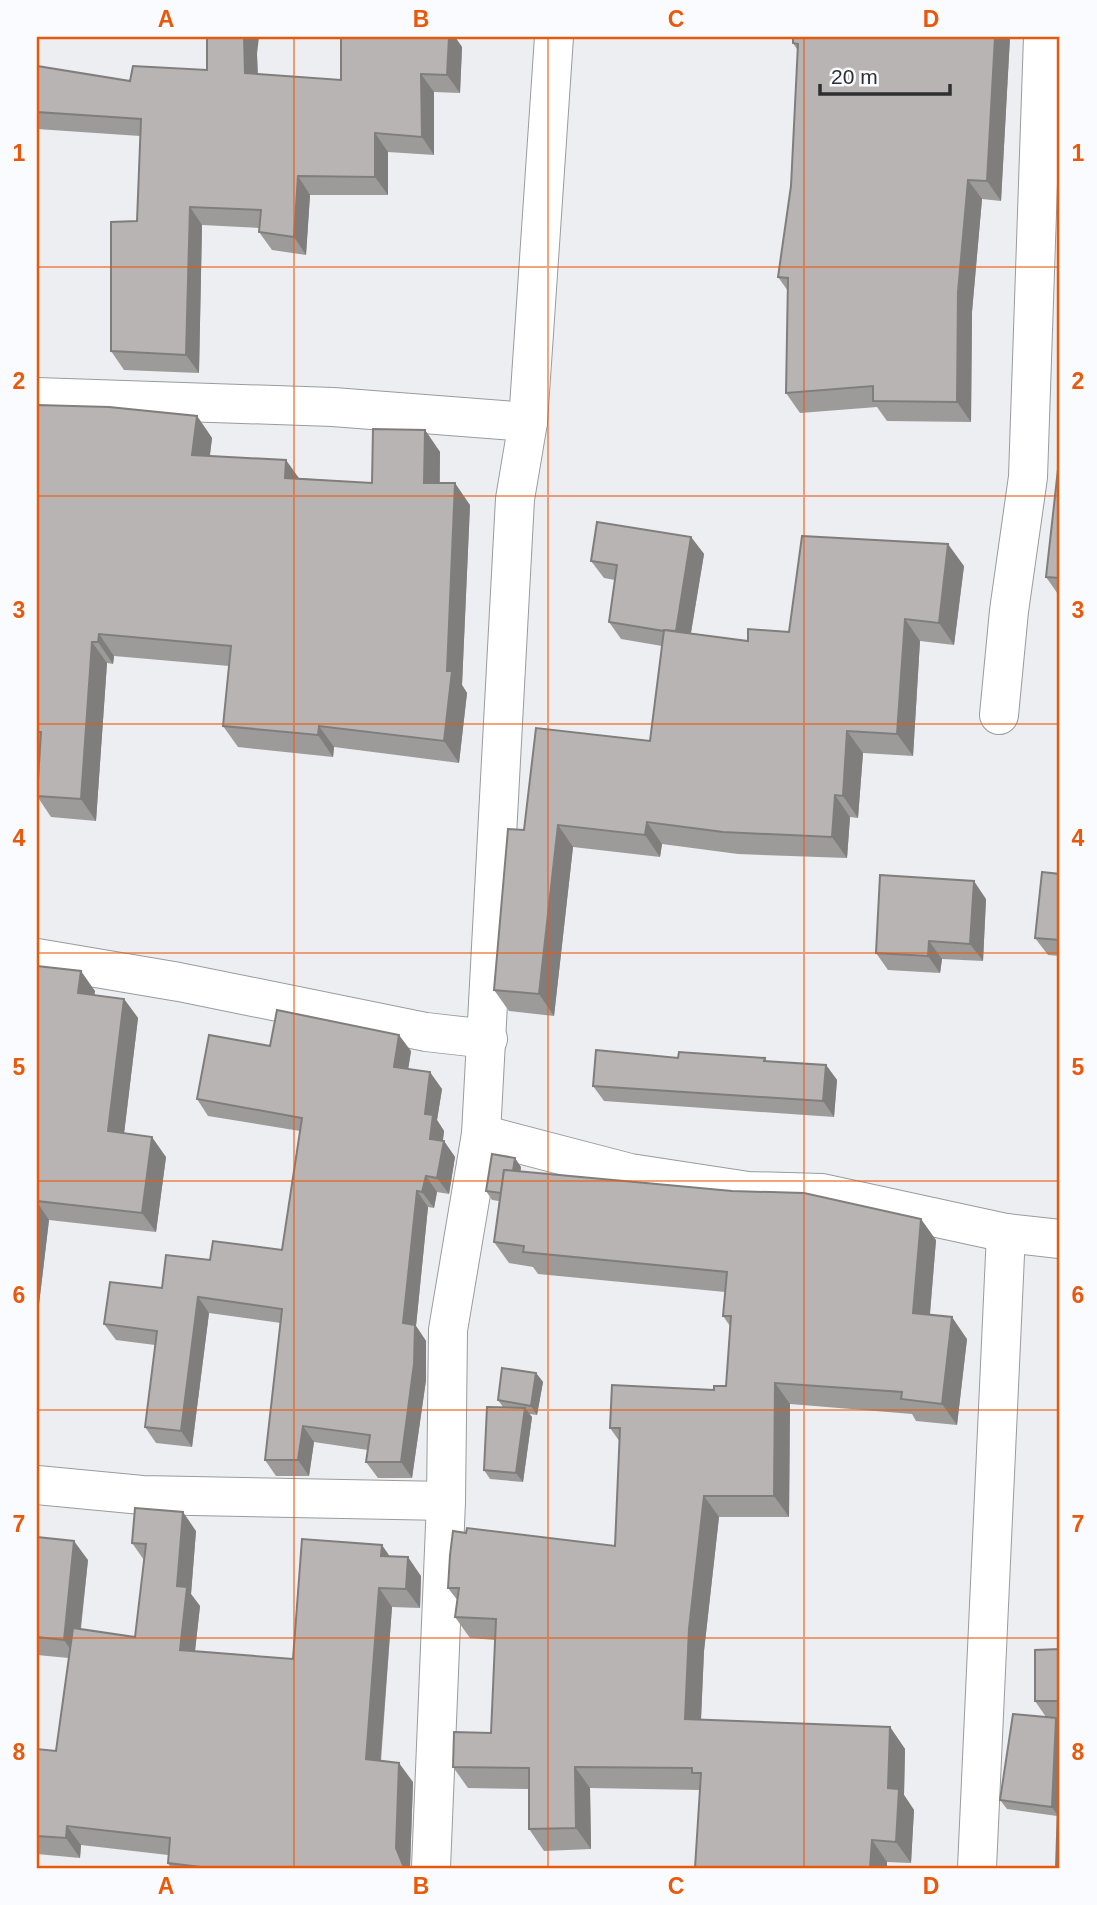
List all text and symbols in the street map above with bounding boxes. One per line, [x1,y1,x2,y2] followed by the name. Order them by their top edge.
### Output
[158,6,174,32] text: A
[413,6,429,32] text: B
[668,6,684,32] text: C
[923,6,939,32] text: D
[820,52,950,96] scale bar
[831,65,878,88] text: 20 m
[13,140,26,166] text: 1
[1072,140,1085,166] text: 1
[13,368,25,394] text: 2
[1072,368,1084,394] text: 2
[13,597,25,623] text: 3
[1072,597,1084,623] text: 3
[13,825,26,851] text: 4
[1072,825,1085,851] text: 4
[13,1054,26,1080] text: 5
[1072,1054,1085,1080] text: 5
[13,1282,25,1308] text: 6
[1072,1282,1084,1308] text: 6
[13,1511,25,1537] text: 7
[1072,1511,1084,1537] text: 7
[13,1739,26,1765] text: 8
[1072,1739,1085,1765] text: 8
[158,1873,174,1899] text: A
[413,1873,429,1899] text: B
[668,1873,684,1899] text: C
[923,1873,939,1899] text: D

